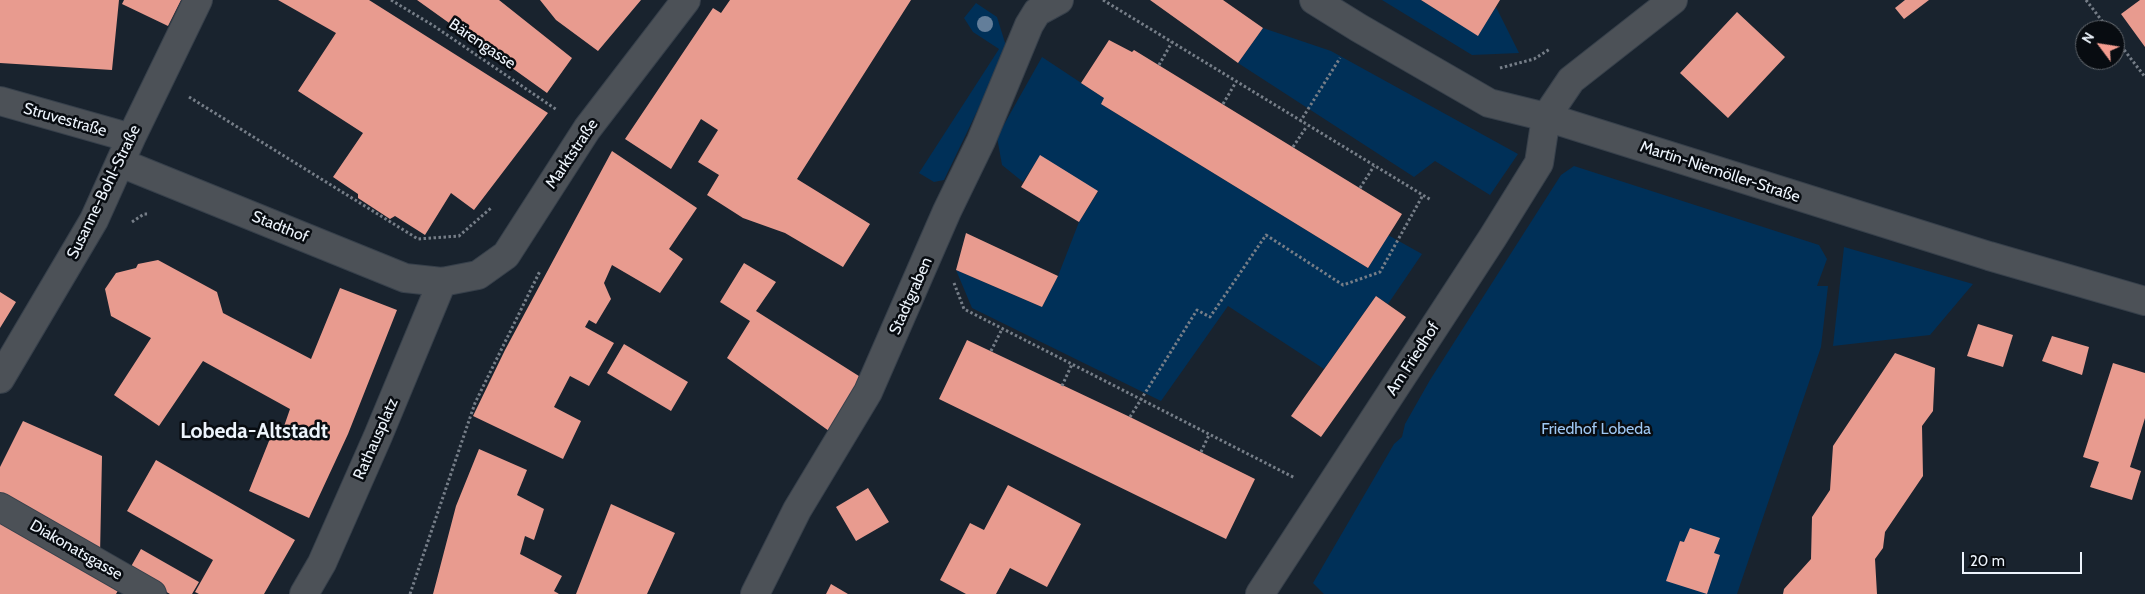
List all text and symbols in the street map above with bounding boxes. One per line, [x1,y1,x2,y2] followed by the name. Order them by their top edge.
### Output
[445,15,519,73] street label: Bärengasse
[2075,20,2125,70] north arrow
[2078,29,2098,47] text: N
[21,99,109,141] street label: Struvestraße
[542,115,602,193] street label: Marktstraße
[63,122,145,262] street label: Susanne-Bohl-Straße
[1638,137,1802,207] street label: Martin-Niemöller-Straße
[249,207,311,247] street label: Stadthof
[885,254,937,338] street label: Stadtgraben
[1382,319,1444,399] street label: Am Friedhof
[350,395,402,483] street label: Rathausplatz
[180,419,328,445] district label: Lobeda-Altstadt
[1541,419,1651,439] park label: Friedhof Lobeda
[26,516,126,584] street label: Diakonatsgasse
[1965,542,2085,574] scale bar
[1970,552,2005,570] text: 20 m

